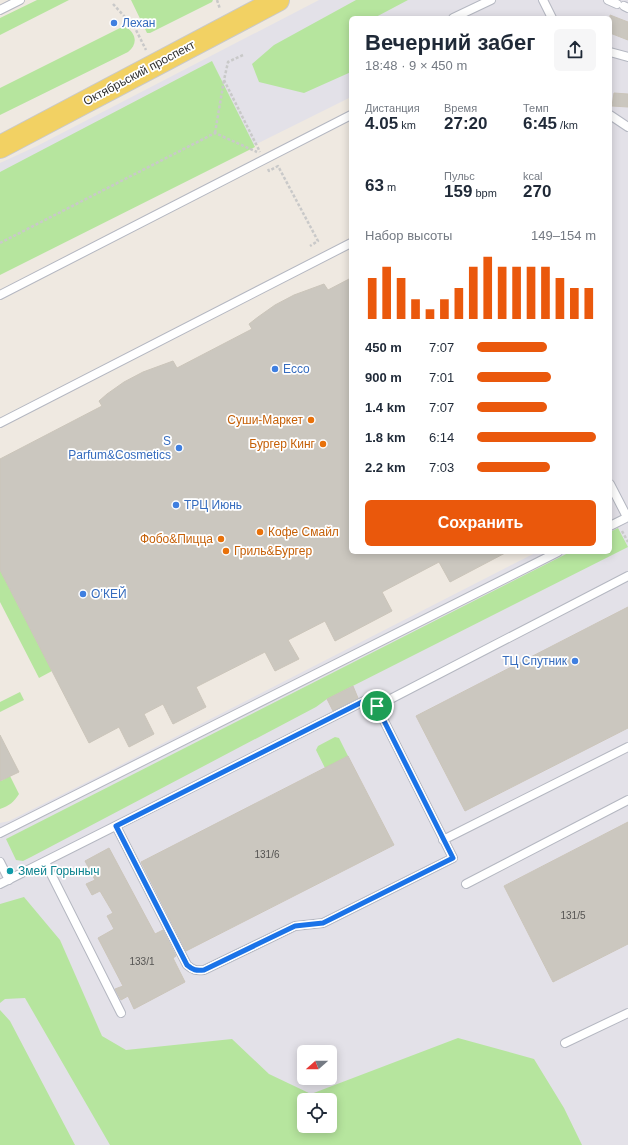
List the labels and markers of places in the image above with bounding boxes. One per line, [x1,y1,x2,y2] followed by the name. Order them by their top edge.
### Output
[122,16,155,30] place label: Лехан
[109,18,119,28] marker: Лехан
[283,362,310,376] place label: Ecco
[270,364,280,374] marker: Ecco
[227,413,303,427] place label: Суши-Маркет
[306,415,316,425] marker: Суши-Маркет
[68,434,171,462] place label: S Parfum&Cosmetics
[249,437,316,451] place label: Бургер Кинг
[318,439,328,449] marker: Бургер Кинг
[174,443,184,453] marker: S Parfum&Cosmetics
[184,498,242,512] place label: ТРЦ Июнь
[171,500,181,510] marker: ТРЦ Июнь
[268,525,339,539] place label: Кофе Смайл
[255,527,265,537] marker: Кофе Смайл
[140,532,213,546] place label: Фобо&Пицца
[216,534,226,544] marker: Фобо&Пицца
[234,544,312,558] place label: Гриль&Бургер
[221,546,231,556] marker: Гриль&Бургер
[91,586,127,601] place label: О’КЕЙ
[78,589,88,599] marker: О’КЕЙ
[502,654,568,668] place label: ТЦ Спутник
[570,656,580,666] marker: ТЦ Спутник
[360,689,394,723] pin
[18,864,99,878] place label: Змей Горыныч
[5,866,15,876] marker: Змей Горыныч

